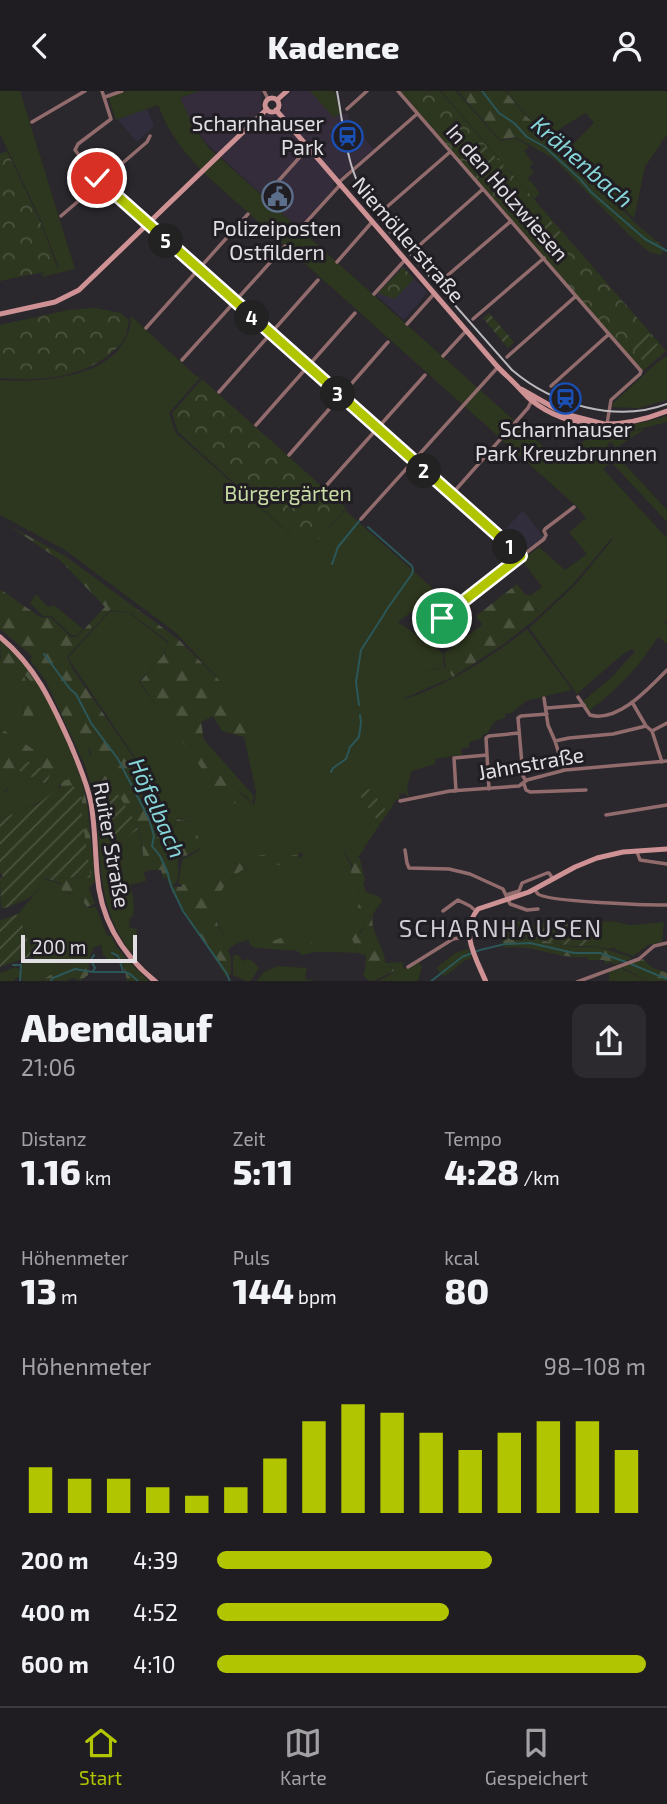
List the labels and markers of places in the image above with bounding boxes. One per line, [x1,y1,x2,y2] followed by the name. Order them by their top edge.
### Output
[192,110,325,159] place label: Scharnhauser Park
[330,119,364,153] station icon: Scharnhauser Park
[67,148,127,208] pin
[260,180,294,214] public building icon: Polizeiposten Ostfildern
[212,215,342,264] place label: Polizeiposten Ostfildern
[148,223,184,259] pin: 5
[234,301,270,335] pin: 4
[320,377,356,411] pin: 3
[549,381,583,415] station icon: Scharnhauser Park Kreuzbrunnen
[475,416,657,465] place label: Scharnhauser Park Kreuzbrunnen
[406,453,442,489] pin: 2
[492,529,528,565] pin: 1
[412,588,472,648] pin

